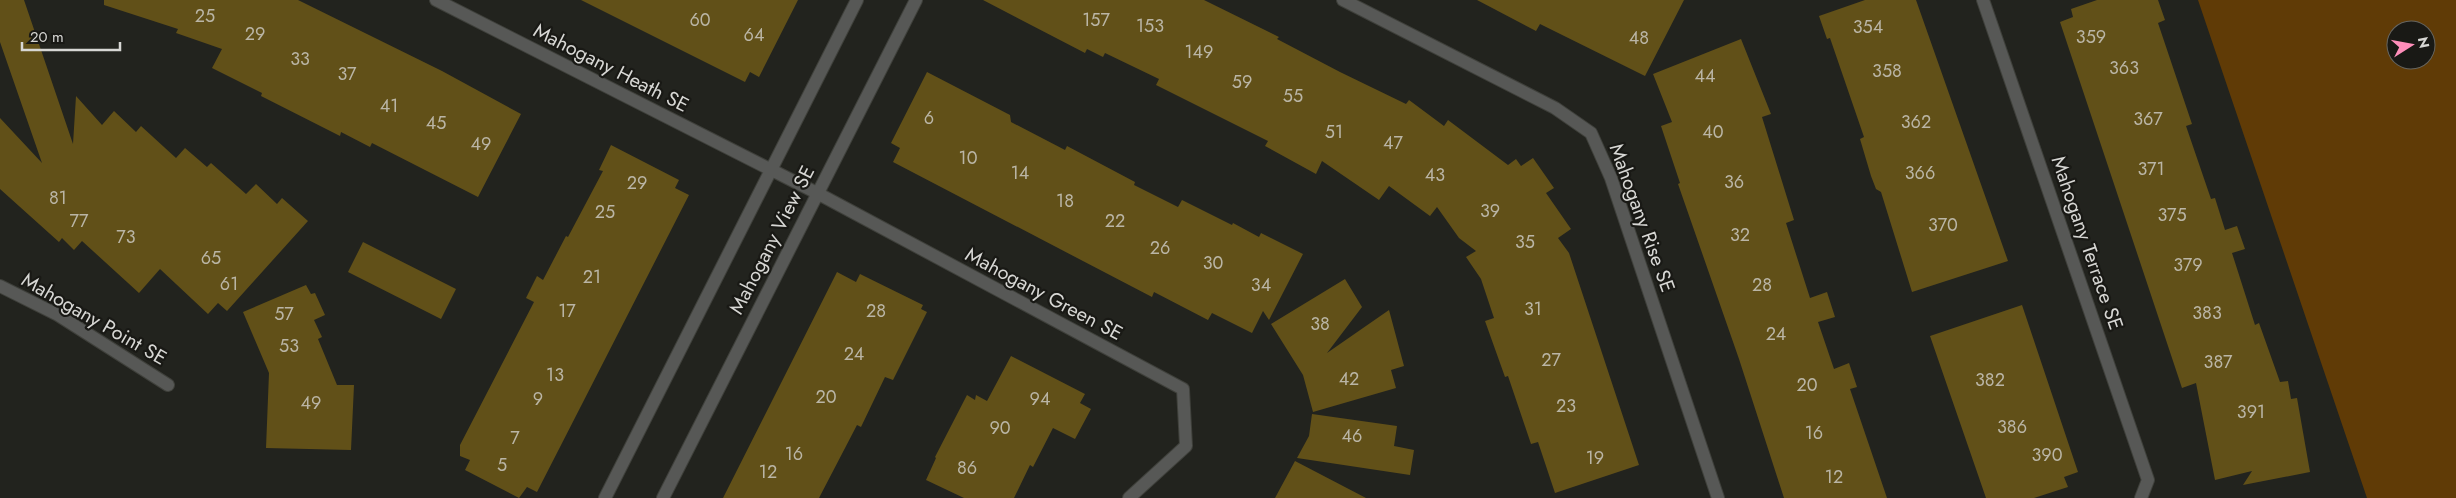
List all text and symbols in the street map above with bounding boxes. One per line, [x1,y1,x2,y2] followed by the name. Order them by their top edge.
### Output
[195,3,215,29] house number: 25
[689,7,711,33] house number: 60
[1082,7,1110,33] house number: 157
[1136,13,1164,39] house number: 153
[1853,14,1883,40] house number: 354
[528,16,694,120] street label: Mahogany Heath SE
[22,20,120,52] scale bar
[2386,20,2436,70] north arrow
[245,21,265,47] house number: 29
[744,22,764,48] house number: 64
[2076,24,2106,50] house number: 359
[1629,25,1649,51] house number: 48
[30,26,64,48] text: 20 m
[2413,35,2435,50] text: N
[1185,39,1213,65] house number: 149
[290,46,310,72] house number: 33
[2109,55,2139,81] house number: 363
[1872,58,1902,84] house number: 358
[337,61,357,87] house number: 37
[1695,63,1716,89] house number: 44
[1232,69,1252,95] house number: 59
[1283,83,1303,109] house number: 55
[380,93,398,119] house number: 41
[924,105,934,131] house number: 6
[2133,106,2163,132] house number: 367
[1901,109,1931,135] house number: 362
[426,110,446,136] house number: 45
[1325,119,1343,145] house number: 51
[1702,119,1724,145] house number: 40
[1383,130,1404,156] house number: 47
[471,131,491,157] house number: 49
[1602,140,1682,296] street label: Mahogany Rise SE
[959,145,978,171] house number: 10
[2044,152,2130,334] street label: Mahogany Terrace SE
[2137,156,2165,182] house number: 371
[1011,160,1029,186] house number: 14
[1905,160,1935,186] house number: 366
[722,161,822,319] street label: Mahogany View SE
[1425,162,1445,188] house number: 43
[1724,169,1744,195] house number: 36
[627,170,647,196] house number: 29
[49,185,67,211] house number: 81
[1056,188,1074,214] house number: 18
[1480,198,1500,224] house number: 39
[595,199,615,225] house number: 25
[2157,202,2187,228] house number: 375
[70,208,89,234] house number: 77
[1105,208,1125,234] house number: 22
[1928,212,1958,238] house number: 370
[1730,222,1750,248] house number: 32
[116,224,136,250] house number: 73
[1515,229,1535,255] house number: 35
[1150,235,1170,261] house number: 26
[960,240,1128,348] street label: Mahogany Green SE
[201,245,221,271] house number: 65
[1203,250,1224,276] house number: 30
[2173,252,2203,278] house number: 379
[583,264,601,290] house number: 21
[16,266,172,372] street label: Mahogany Point SE
[220,271,238,297] house number: 61
[1251,272,1271,298] house number: 34
[1752,272,1772,298] house number: 28
[1524,296,1542,322] house number: 31
[558,298,576,324] house number: 17
[866,298,886,324] house number: 28
[2192,300,2222,326] house number: 383
[274,301,294,327] house number: 57
[1310,311,1330,337] house number: 38
[1766,321,1786,347] house number: 24
[279,333,299,359] house number: 53
[844,341,864,367] house number: 24
[1541,347,1561,373] house number: 27
[2204,349,2233,375] house number: 387
[546,362,564,388] house number: 13
[1339,366,1359,392] house number: 42
[1975,367,2005,393] house number: 382
[1796,372,1818,398] house number: 20
[815,384,837,410] house number: 20
[533,386,543,412] house number: 9
[1030,386,1050,412] house number: 94
[301,390,321,416] house number: 49
[1556,393,1576,419] house number: 23
[2237,399,2265,425] house number: 391
[1997,414,2027,440] house number: 386
[989,415,1011,441] house number: 90
[1805,420,1823,446] house number: 16
[1342,423,1362,449] house number: 46
[510,425,520,451] house number: 7
[785,441,803,467] house number: 16
[2032,442,2063,468] house number: 390
[1586,445,1604,471] house number: 19
[497,452,507,478] house number: 5
[957,455,977,481] house number: 86
[759,459,777,485] house number: 12
[1825,464,1843,490] house number: 12

